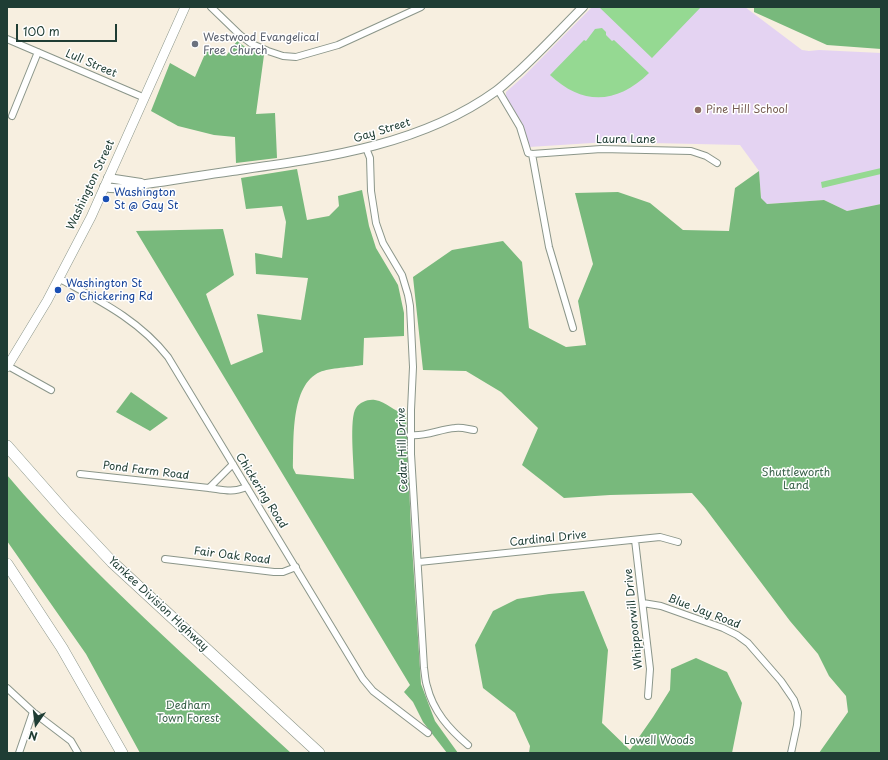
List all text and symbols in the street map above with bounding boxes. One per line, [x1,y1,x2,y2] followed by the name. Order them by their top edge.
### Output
[18,16,119,42] scale bar
[23,22,60,40] text: 100 m
[203,31,319,57] place label: Westwood Evangelical Free Church
[190,39,200,49] marker: Westwood Evangelical Free Church
[63,47,119,81] street label: Lull Street
[706,103,788,117] place label: Pine Hill School
[693,105,703,115] marker: Pine Hill School
[352,116,412,146] street label: Gay Street
[596,133,656,147] street label: Laura Lane
[64,138,118,232] street label: Washington Street
[114,186,178,212] place label: Washington St @ Gay St
[101,194,111,204] marker: Washington St @ Gay St
[66,277,153,303] place label: Washington St @ Chickering Rd
[53,285,63,295] marker: Washington St @ Chickering Rd
[395,407,411,493] street label: Cedar Hill Drive
[233,451,289,531] street label: Chickering Road
[102,459,190,483] street label: Pond Farm Road
[762,466,830,492] park label: Shuttleworth Land
[509,528,587,550] street label: Cardinal Drive
[193,545,271,567] street label: Fair Oak Road
[105,554,211,654] street label: Yankee Division Highway
[622,568,646,670] street label: Whippoorwill Drive
[666,592,742,632] street label: Blue Jay Road
[157,699,219,725] park label: Dedham Town Forest
[16,704,56,744] north arrow
[27,727,39,745] text: N
[624,734,694,748] park label: Lowell Woods

